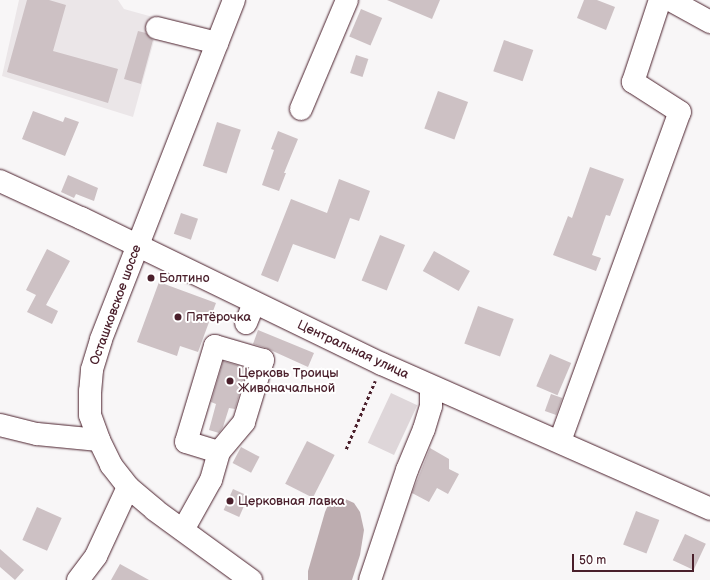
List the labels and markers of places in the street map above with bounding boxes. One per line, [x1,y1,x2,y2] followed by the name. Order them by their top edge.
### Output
[159,270,209,286] place label: Болтино
[146,273,156,283] marker: Болтино
[186,309,251,325] place label: Пятёрочка
[173,312,183,322] marker: Пятёрочка
[238,366,339,397] place label: Церковь Троицы Живоначальной
[225,376,235,386] marker: Церковь Троицы Живоначальной
[238,493,345,509] place label: Церковная лавка
[225,496,235,506] marker: Церковная лавка

